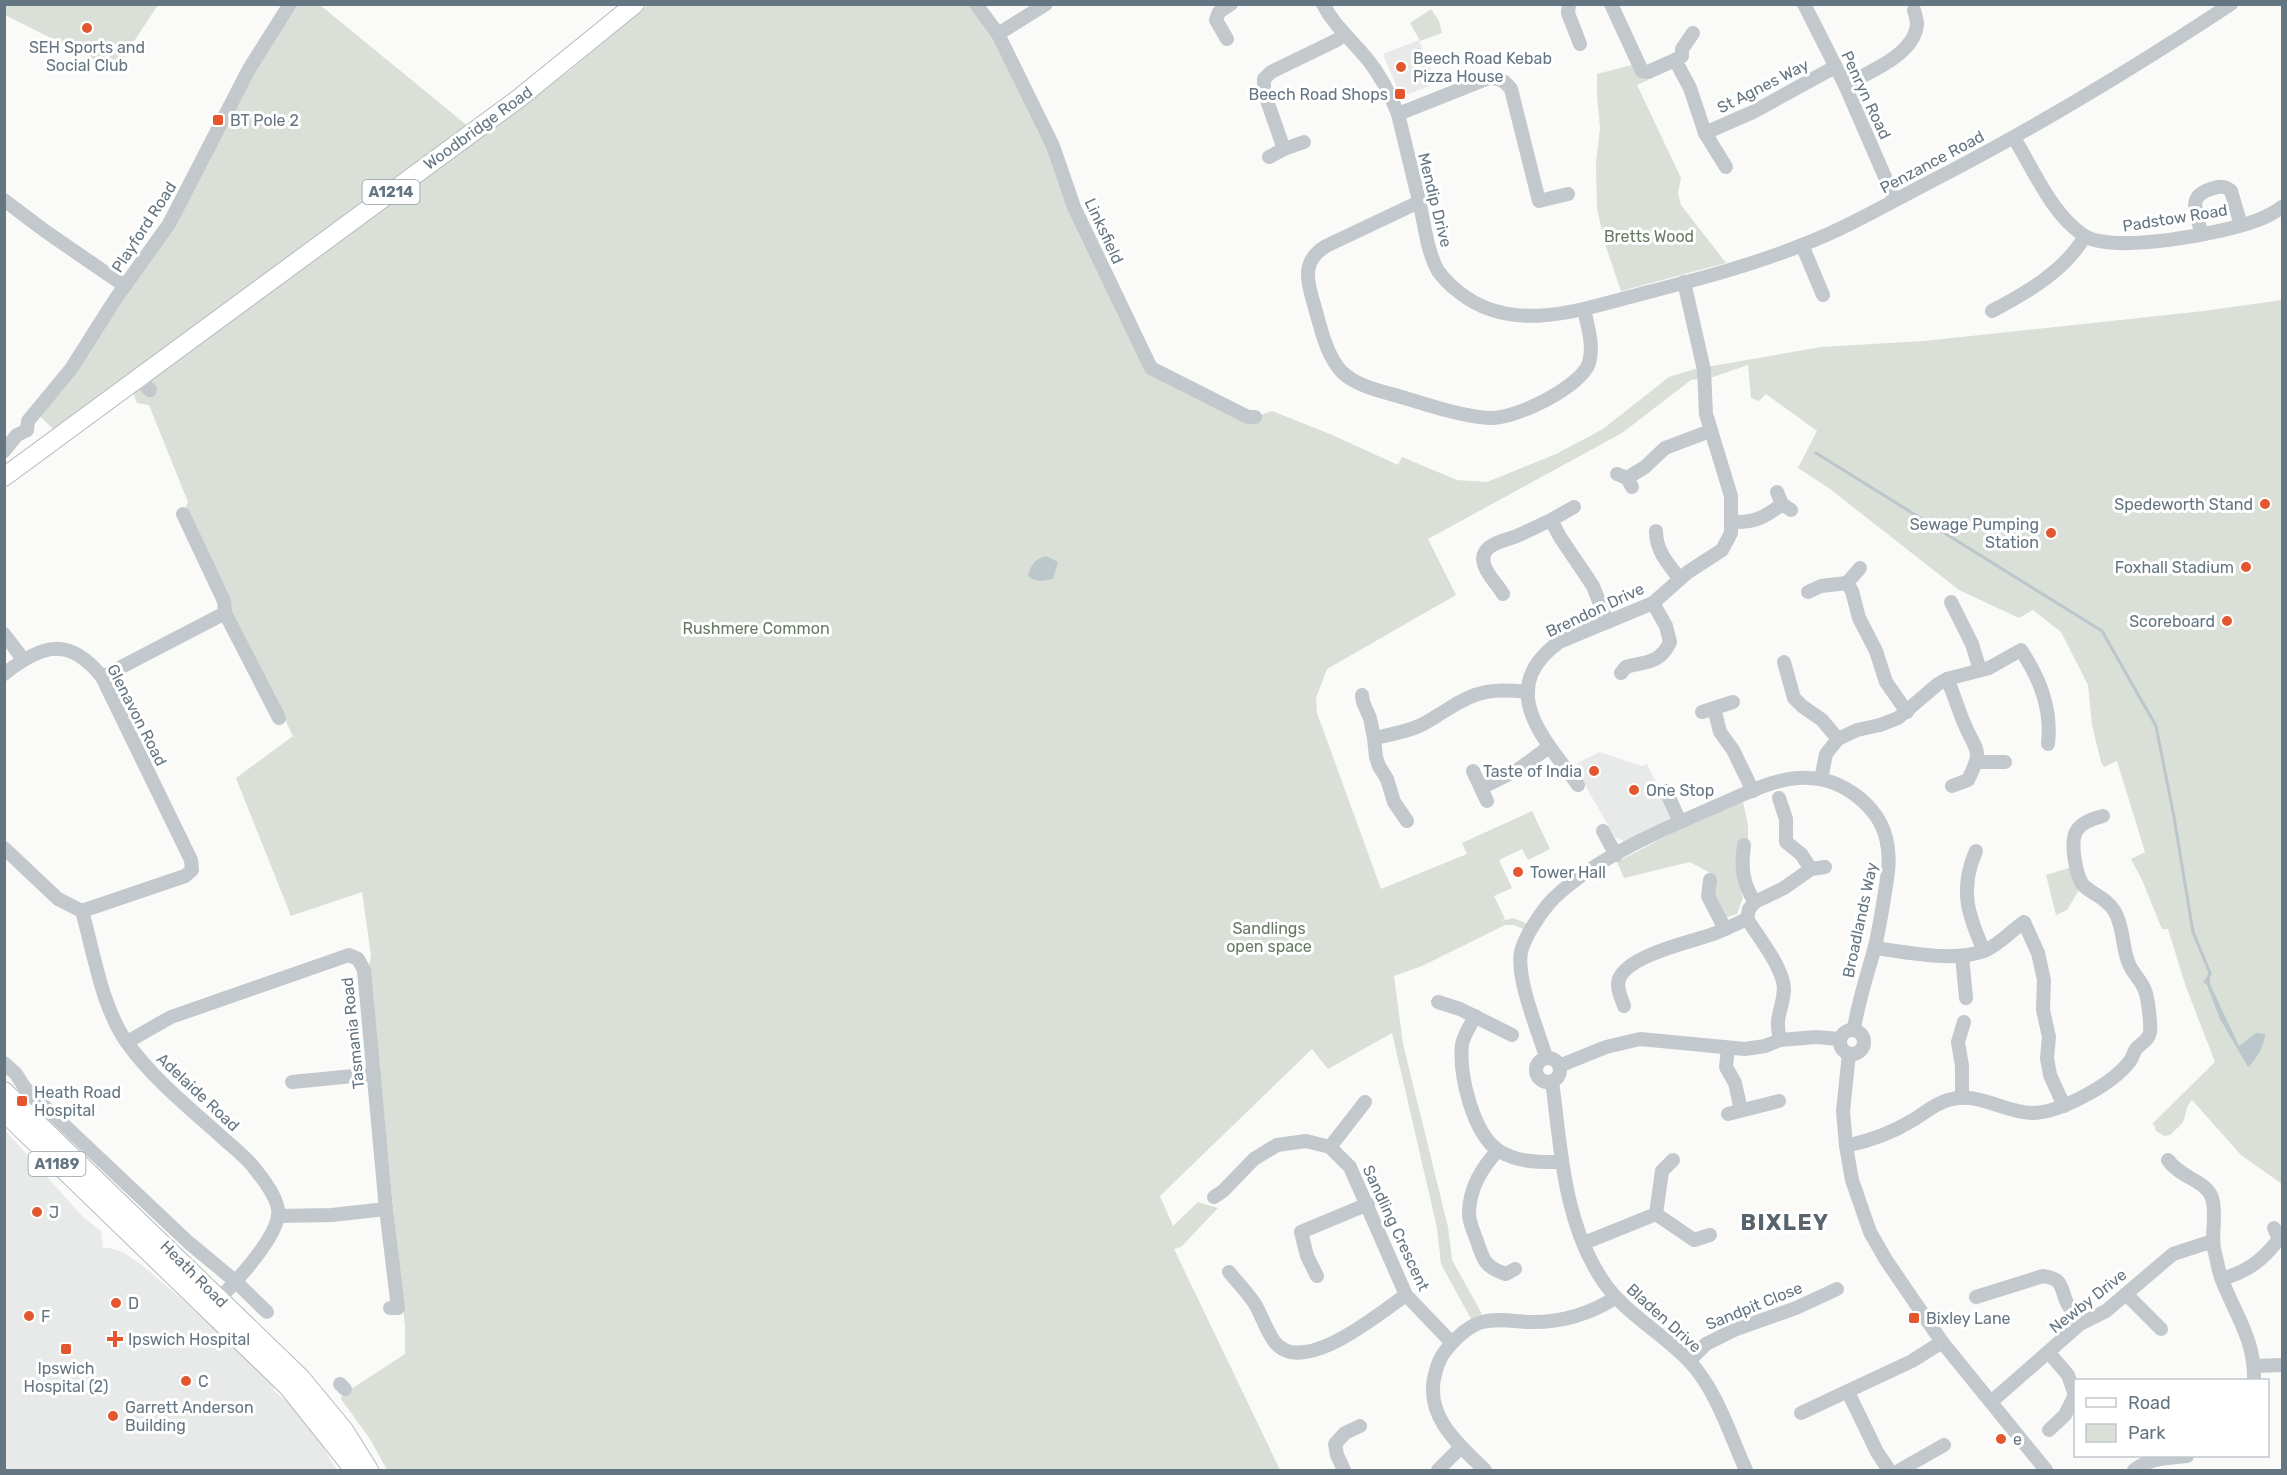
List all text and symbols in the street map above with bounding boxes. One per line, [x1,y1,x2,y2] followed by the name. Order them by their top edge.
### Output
[80,21,94,35] marker: SEH Sports and Social Club
[29,38,145,75] place label: SEH Sports and Social Club
[1837,48,1895,142] street label: Penryn Road
[1413,49,1552,86] place label: Beech Road Kebab Pizza House
[1714,55,1812,117] street label: St Agnes Way
[1394,60,1408,74] marker: Beech Road Kebab Pizza House
[420,82,536,174] street label: Woodbridge Road
[1248,85,1388,104] place label: Beech Road Shops
[1393,87,1407,101] marker: Beech Road Shops
[230,111,299,130] place label: BT Pole 2
[211,113,225,127] marker: BT Pole 2
[1877,127,1987,197] street label: Penzance Road
[1414,151,1456,249] street label: Mendip Drive
[108,178,180,276] street label: Playford Road
[362,180,420,204] road number: A1214
[1081,195,1127,267] street label: Linksfield
[2121,200,2229,236] street label: Padstow Road
[1604,227,1694,246] park label: Bretts Wood
[2114,495,2253,514] place label: Spedeworth Stand
[2258,497,2272,511] marker: Spedeworth Stand
[1910,515,2039,552] place label: Sewage Pumping Station
[2044,526,2058,540] marker: Sewage Pumping Station
[2115,558,2234,577] place label: Foxhall Stadium
[2239,560,2253,574] marker: Foxhall Stadium
[1543,579,1647,641] street label: Brendon Drive
[2129,612,2215,631] place label: Scoreboard
[2220,614,2234,628] marker: Scoreboard
[682,619,830,638] park label: Rushmere Common
[103,661,171,769] street label: Glenavon Road
[1483,762,1582,781] place label: Taste of India
[1587,764,1601,778] marker: Taste of India
[1646,781,1714,800] place label: One Stop
[1627,783,1641,797] marker: One Stop
[1838,860,1882,980] street label: Broadlands Way
[1530,863,1606,882] place label: Tower Hall
[1511,865,1525,879] marker: Tower Hall
[1226,919,1312,956] park label: Sandlings open space
[338,976,368,1090] street label: Tasmania Road
[153,1049,243,1135] street label: Adelaide Road
[34,1083,121,1120] place label: Heath Road Hospital
[15,1094,29,1108] marker: Heath Road Hospital
[28,1152,86,1176] road number: A1189
[1359,1162,1433,1294] street label: Sandling Crescent
[49,1203,59,1222] place label: J
[30,1205,44,1219] marker: J
[1741,1209,1829,1236] district label: BIXLEY
[157,1237,231,1311] street label: Heath Road
[2046,1265,2130,1337] street label: Newby Drive
[1703,1278,1805,1334] street label: Sandpit Close
[1623,1279,1705,1357] street label: Bladen Drive
[128,1294,139,1313] place label: D
[109,1296,123,1310] marker: D
[41,1307,50,1326] place label: F
[22,1309,36,1323] marker: F
[1926,1309,2011,1328] place label: Bixley Lane
[1907,1311,1921,1325] marker: Bixley Lane
[106,1330,124,1348] marker: Ipswich Hospital
[128,1330,250,1349] place label: Ipswich Hospital
[59,1342,73,1356] marker: Ipswich Hospital (2)
[24,1359,108,1396] place label: Ipswich Hospital (2)
[198,1372,209,1391] place label: C
[179,1374,193,1388] marker: C
[2074,1379,2269,1457] legend
[2128,1392,2171,1414] text: Road
[125,1398,254,1435] place label: Garrett Anderson Building
[106,1409,120,1423] marker: Garrett Anderson Building
[2128,1422,2166,1444] text: Park
[2013,1430,2022,1449] place label: e
[1994,1432,2008,1446] marker: e

